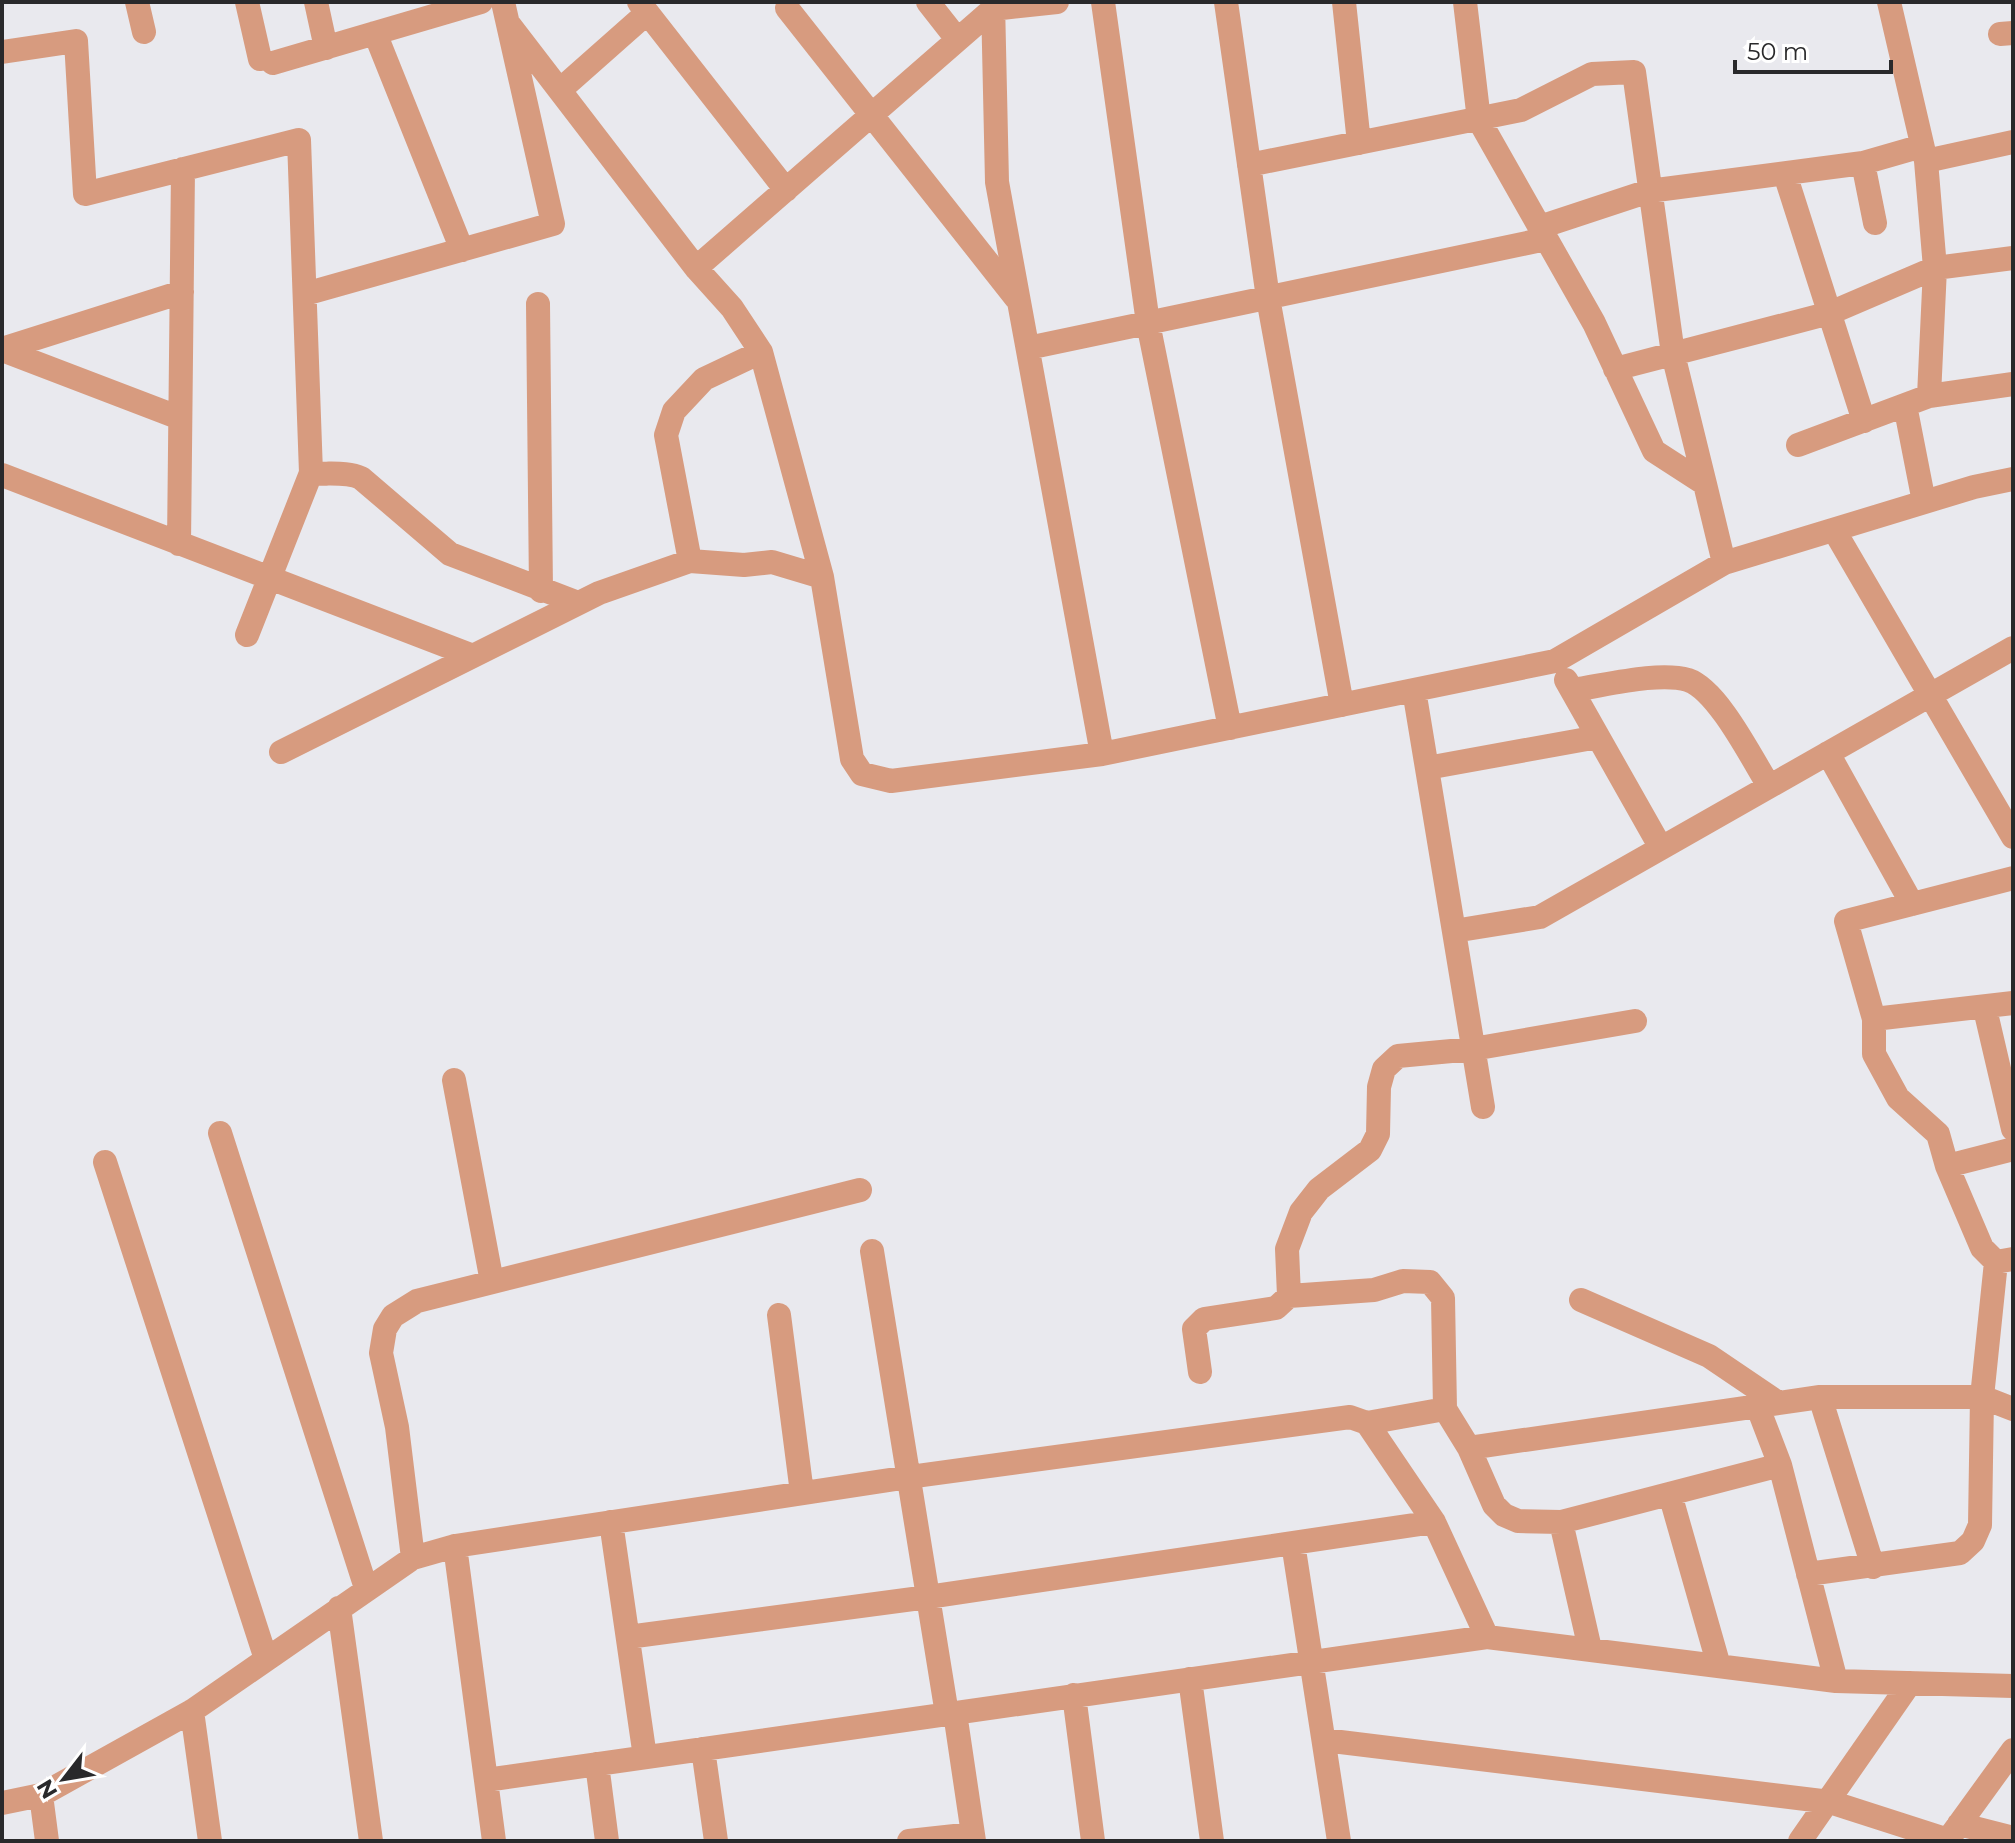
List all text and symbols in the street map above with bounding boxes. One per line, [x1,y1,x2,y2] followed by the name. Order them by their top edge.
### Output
[1735,24,1891,74] scale bar
[1747,37,1808,66] text: 50 m
[24,1739,104,1819] north arrow
[31,1774,63,1804] text: N

